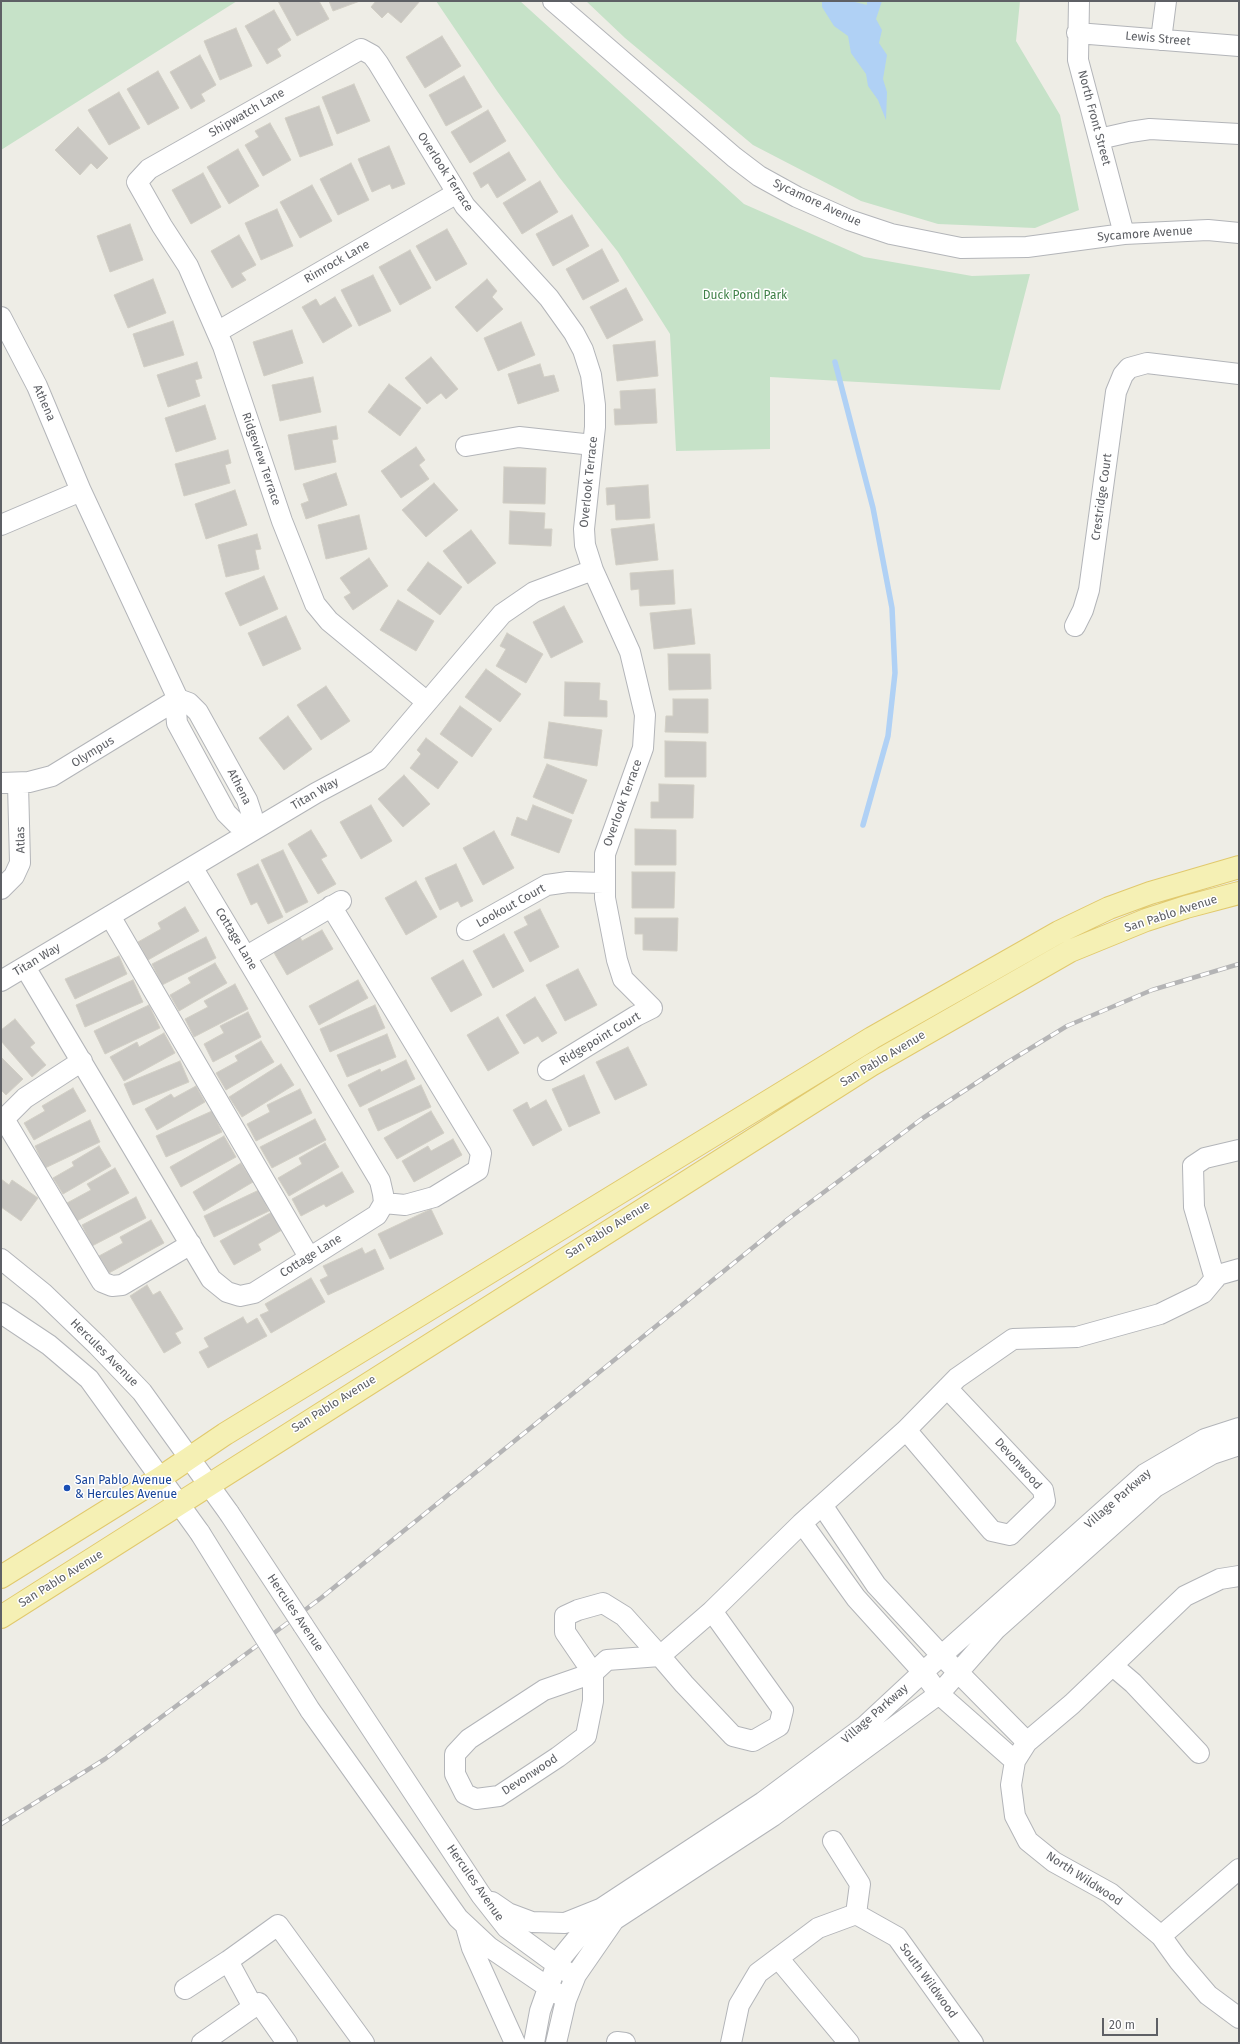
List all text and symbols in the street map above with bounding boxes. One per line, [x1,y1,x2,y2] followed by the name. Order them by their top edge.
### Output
[1125,29,1191,49] street label: Lewis Street
[1074,69,1114,167] street label: North Front Street
[207,85,287,141] street label: Shipwatch Lane
[414,130,476,214] street label: Overlook Terrace
[771,176,863,230] street label: Sycamore Avenue
[1097,223,1193,245] street label: Sycamore Avenue
[302,237,372,287] street label: Rimrock Lane
[703,289,787,303] park label: Duck Pond Park
[30,383,58,423] street label: Athena
[238,411,284,507] street label: Ridgeview Terrace
[577,436,601,528] street label: Overlook Terrace
[1089,453,1115,541] street label: Crestridge Court
[69,733,117,771] street label: Olympus
[601,757,645,849] street label: Overlook Terrace
[224,767,254,807] street label: Athena
[289,775,341,813] street label: Titan Way
[14,827,28,853] street label: Atlas
[474,881,548,931] street label: Lookout Court
[1123,892,1219,936] street label: San Pablo Avenue
[212,905,260,973] street label: Cottage Lane
[11,940,63,980] street label: Titan Way
[557,1009,643,1069] street label: Ridgepoint Court
[838,1028,928,1090] street label: San Pablo Avenue
[563,1198,653,1262] street label: San Pablo Avenue
[277,1231,345,1281] street label: Cottage Lane
[67,1316,141,1390] street label: Hercules Avenue
[289,1372,379,1436] street label: San Pablo Avenue
[991,1435,1045,1493] street label: Devonwood
[1082,1466,1154,1532] street label: Village Parkway
[75,1474,177,1502] place label: San Pablo Avenue & Hercules Avenue
[62,1483,72,1493] marker: San Pablo Avenue & Hercules Avenue
[16,1547,106,1611] street label: San Pablo Avenue
[264,1572,326,1654] street label: Hercules Avenue
[839,1681,911,1747] street label: Village Parkway
[499,1752,561,1798] street label: Devonwood
[443,1842,507,1924] street label: Hercules Avenue
[1043,1849,1125,1909] street label: North Wildwood
[896,1941,960,2021] street label: South Wildwood
[1104,2010,1160,2036] scale bar
[1109,2018,1135,2032] text: 20 m

